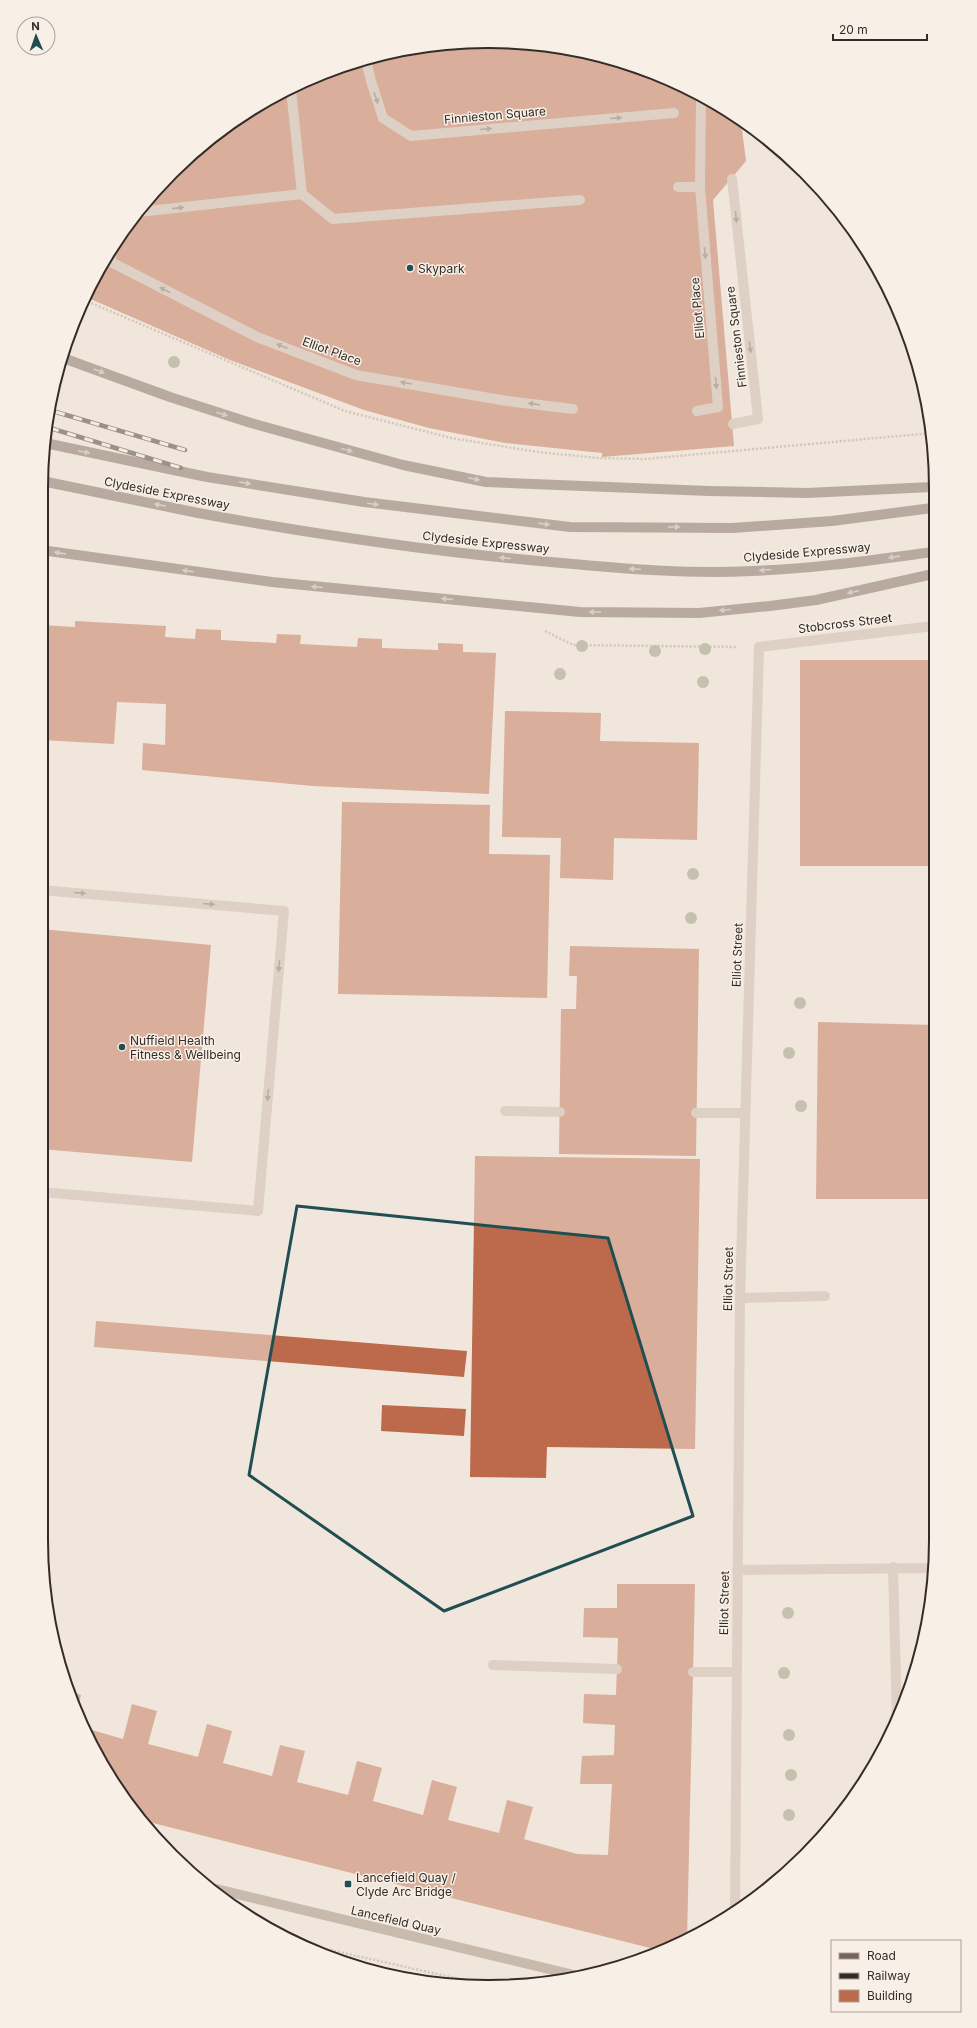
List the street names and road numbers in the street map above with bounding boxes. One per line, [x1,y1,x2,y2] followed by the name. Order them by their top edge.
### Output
[444,103,546,127] street label: Finnieston Square
[687,277,707,339] street label: Elliot Place
[722,285,750,389] street label: Finnieston Square
[300,333,364,369] street label: Elliot Place
[103,473,231,513] street label: Clydeside Expressway
[422,528,551,556] street label: Clydeside Expressway
[743,539,872,565] street label: Clydeside Expressway
[797,610,893,636] street label: Stobcross Street
[728,923,746,987] street label: Elliot Street
[720,1247,736,1311] street label: Elliot Street
[716,1571,732,1635] street label: Elliot Street
[349,1902,443,1938] street label: Lancefield Quay

